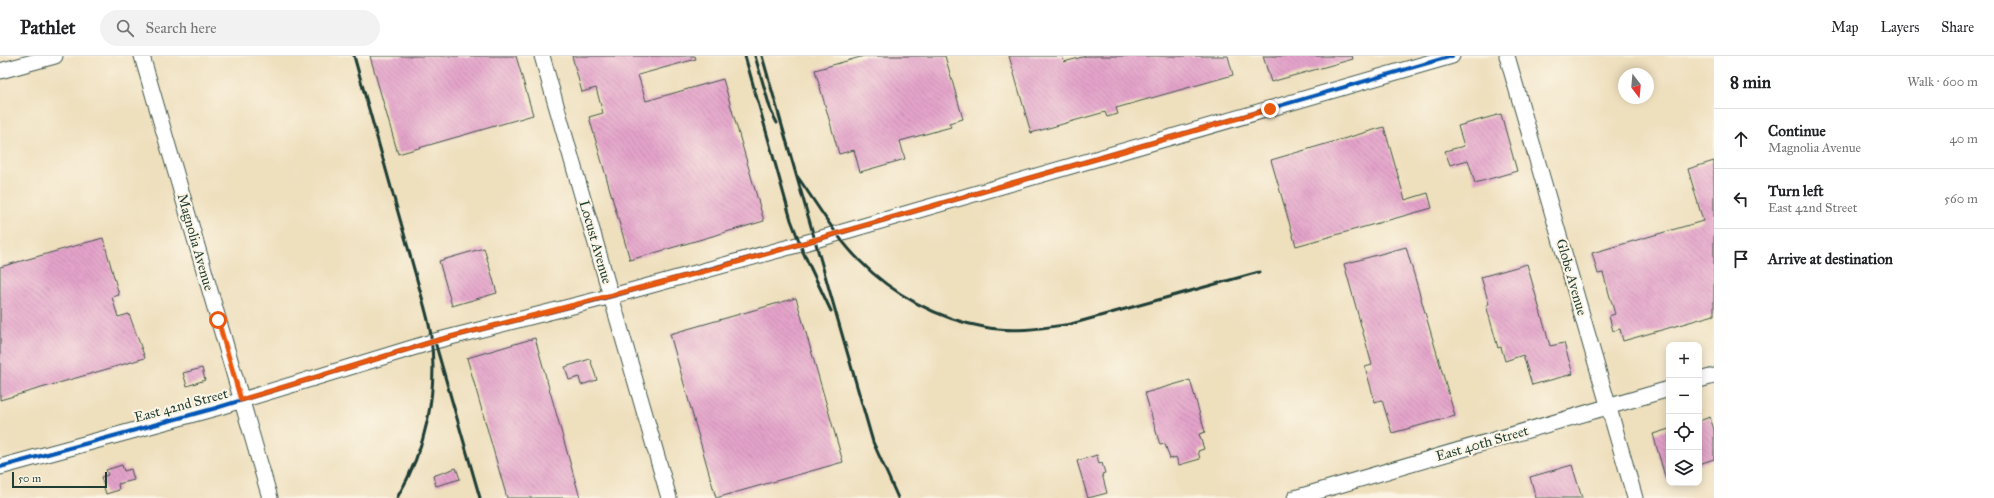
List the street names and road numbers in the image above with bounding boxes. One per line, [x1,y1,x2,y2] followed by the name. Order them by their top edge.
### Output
[174,192,218,293] street label: Magnolia Avenue
[575,198,616,286] street label: Locust Avenue
[1552,237,1591,318] street label: Globe Avenue
[133,385,230,426] street label: East 42nd Street
[1434,422,1530,465] street label: East 40th Street

